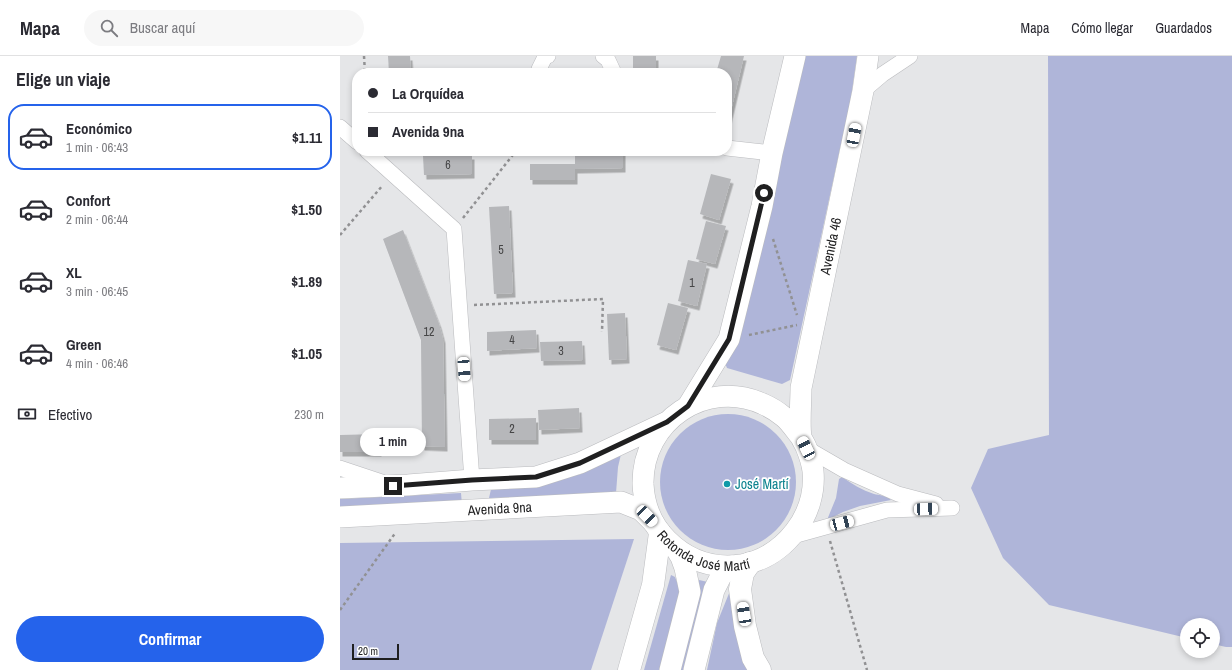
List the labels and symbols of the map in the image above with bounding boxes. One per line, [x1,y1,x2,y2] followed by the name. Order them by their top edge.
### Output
[846,122,862,148] car
[445,157,451,173] house number: 6
[755,184,773,202] route start
[816,216,845,277] street label: Avenida 46
[498,242,504,258] house number: 5
[689,275,695,291] house number: 1
[424,324,434,340] house number: 12
[509,332,515,348] house number: 4
[558,343,564,359] house number: 3
[457,357,471,381] car
[509,421,515,437] house number: 2
[360,428,426,456] callout: 1 min
[795,435,817,461] car
[735,475,789,493] place label: José Martí
[384,477,402,495] route end
[722,479,732,489] marker: José Martí
[466,498,533,519] street label: Avenida 9na
[634,503,660,529] car
[914,503,938,515] car
[829,514,855,532] car
[653,526,753,575] street label: Rotonda José Martí
[736,601,752,627] car
[352,642,399,661] scale bar

